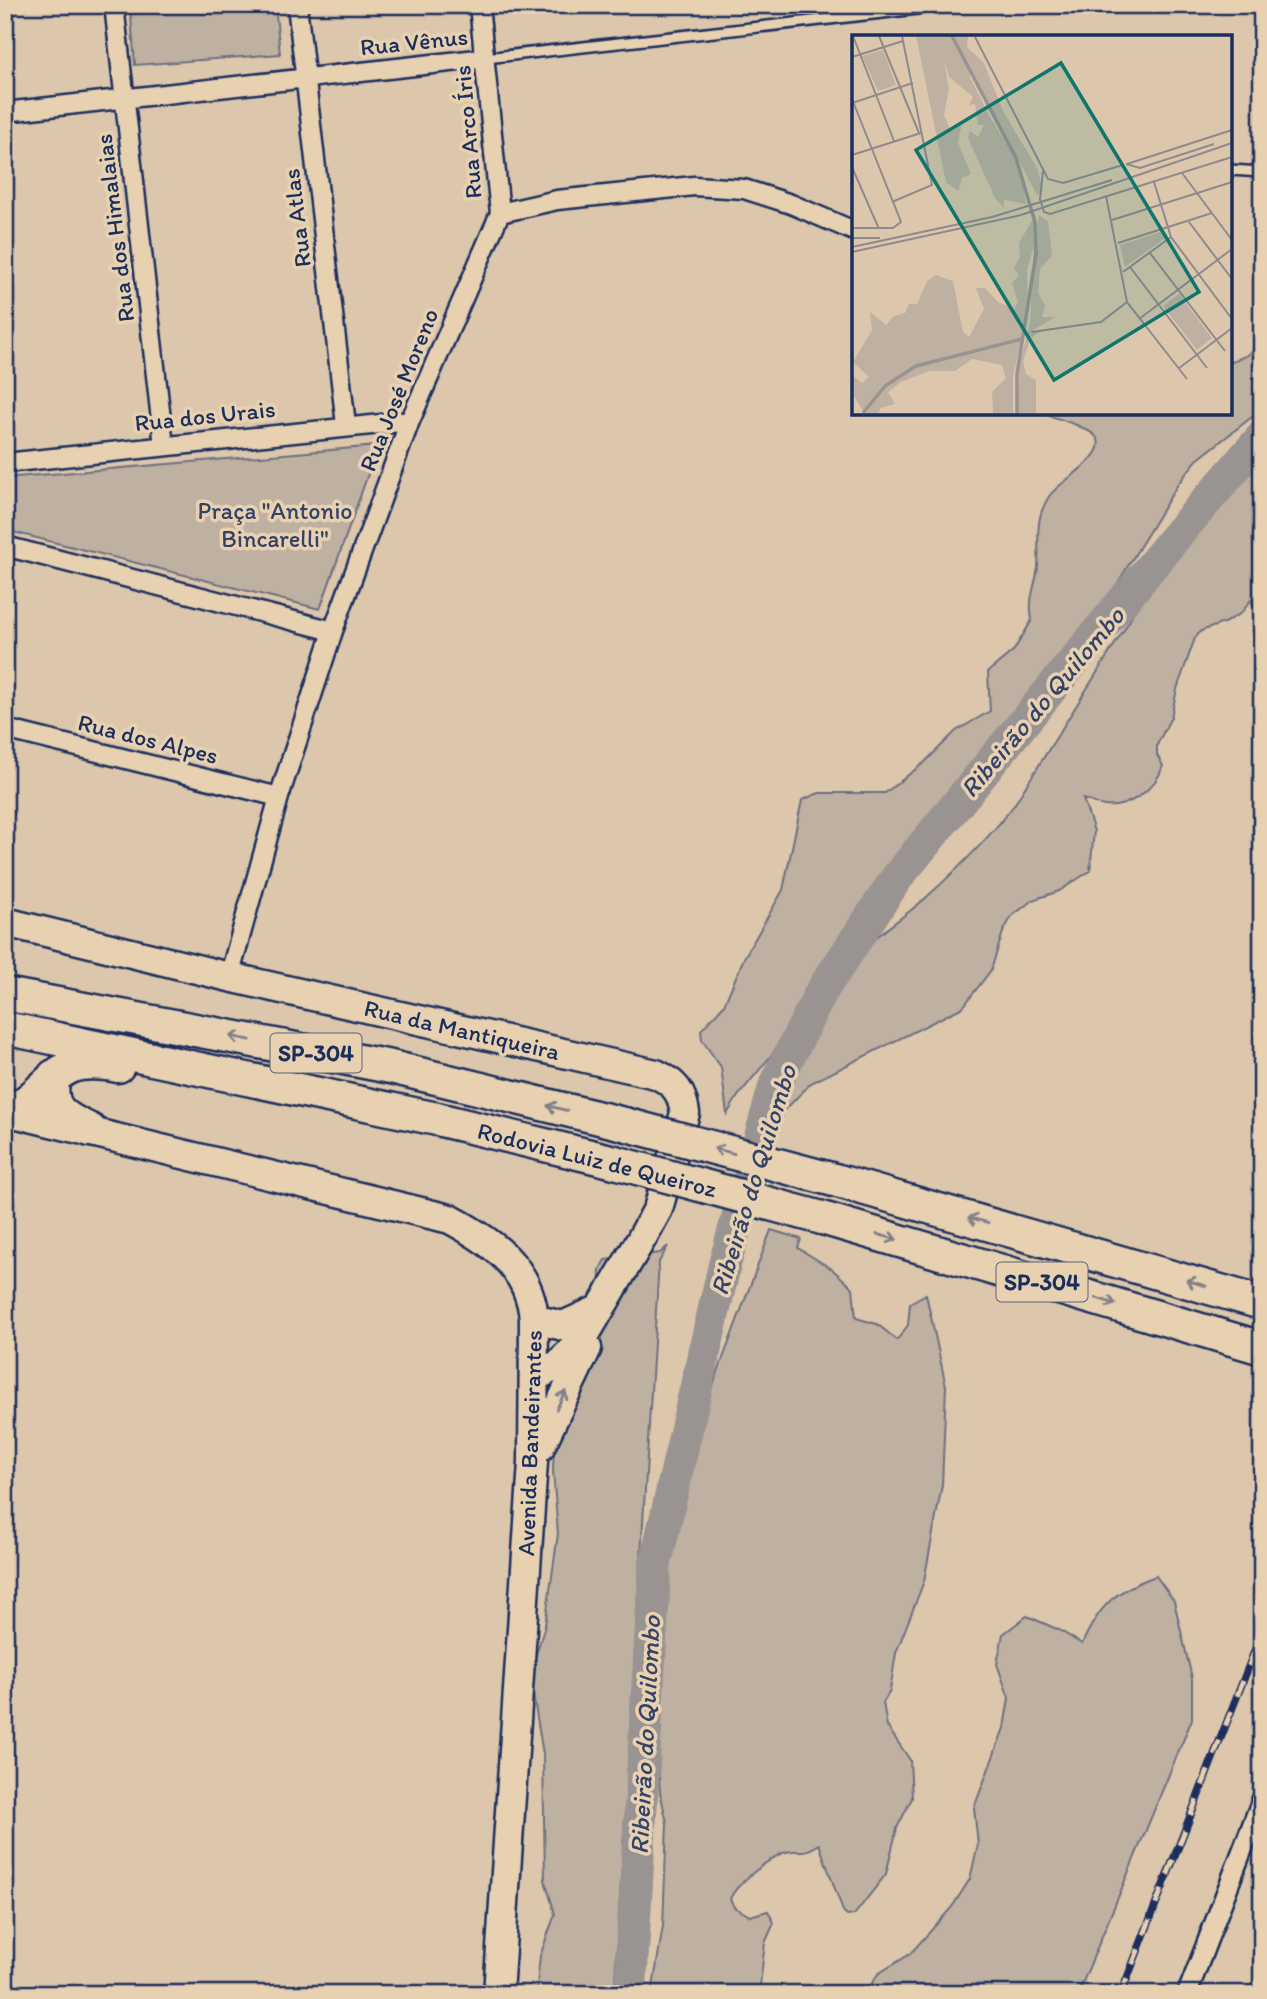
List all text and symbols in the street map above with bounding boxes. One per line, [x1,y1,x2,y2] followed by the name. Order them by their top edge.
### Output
[359,21,469,62] street label: Rua Vênus
[852,35,1232,415] inset map
[447,64,488,200] street label: Rua Arco Íris
[89,132,140,324] street label: Rua dos Himalaias
[276,167,317,269] street label: Rua Atlas
[353,304,444,475] street label: Rua José Moreno
[133,394,277,437] street label: Rua dos Urais
[198,496,352,553] park label: Praça "Antonio Bincarelli"
[953,600,1132,804] water label: Ribeirão do Quilombo
[75,707,221,770] street label: Rua dos Alpes
[361,993,563,1066] street label: Rua da Mantiqueira
[229,1031,252,1044] one-way arrow
[270,1034,362,1072] road number: SP-304
[703,1060,803,1299] water label: Ribeirão do Quilombo
[547,1101,569,1114] one-way arrow
[474,1116,720,1203] street label: Rodovia Luiz de Queiroz
[713,1144,736,1157] one-way arrow
[967,1213,990,1226] one-way arrow
[876,1232,898,1245] one-way arrow
[996,1262,1088,1302] road number: SP-304
[1186,1276,1208,1289] one-way arrow
[1094,1296,1116,1309] one-way arrow
[511,1329,548,1556] street label: Avenida Bandeirantes
[554,1390,568,1411] one-way arrow
[623,1614,667,1855] water label: Ribeirão do Quilombo

